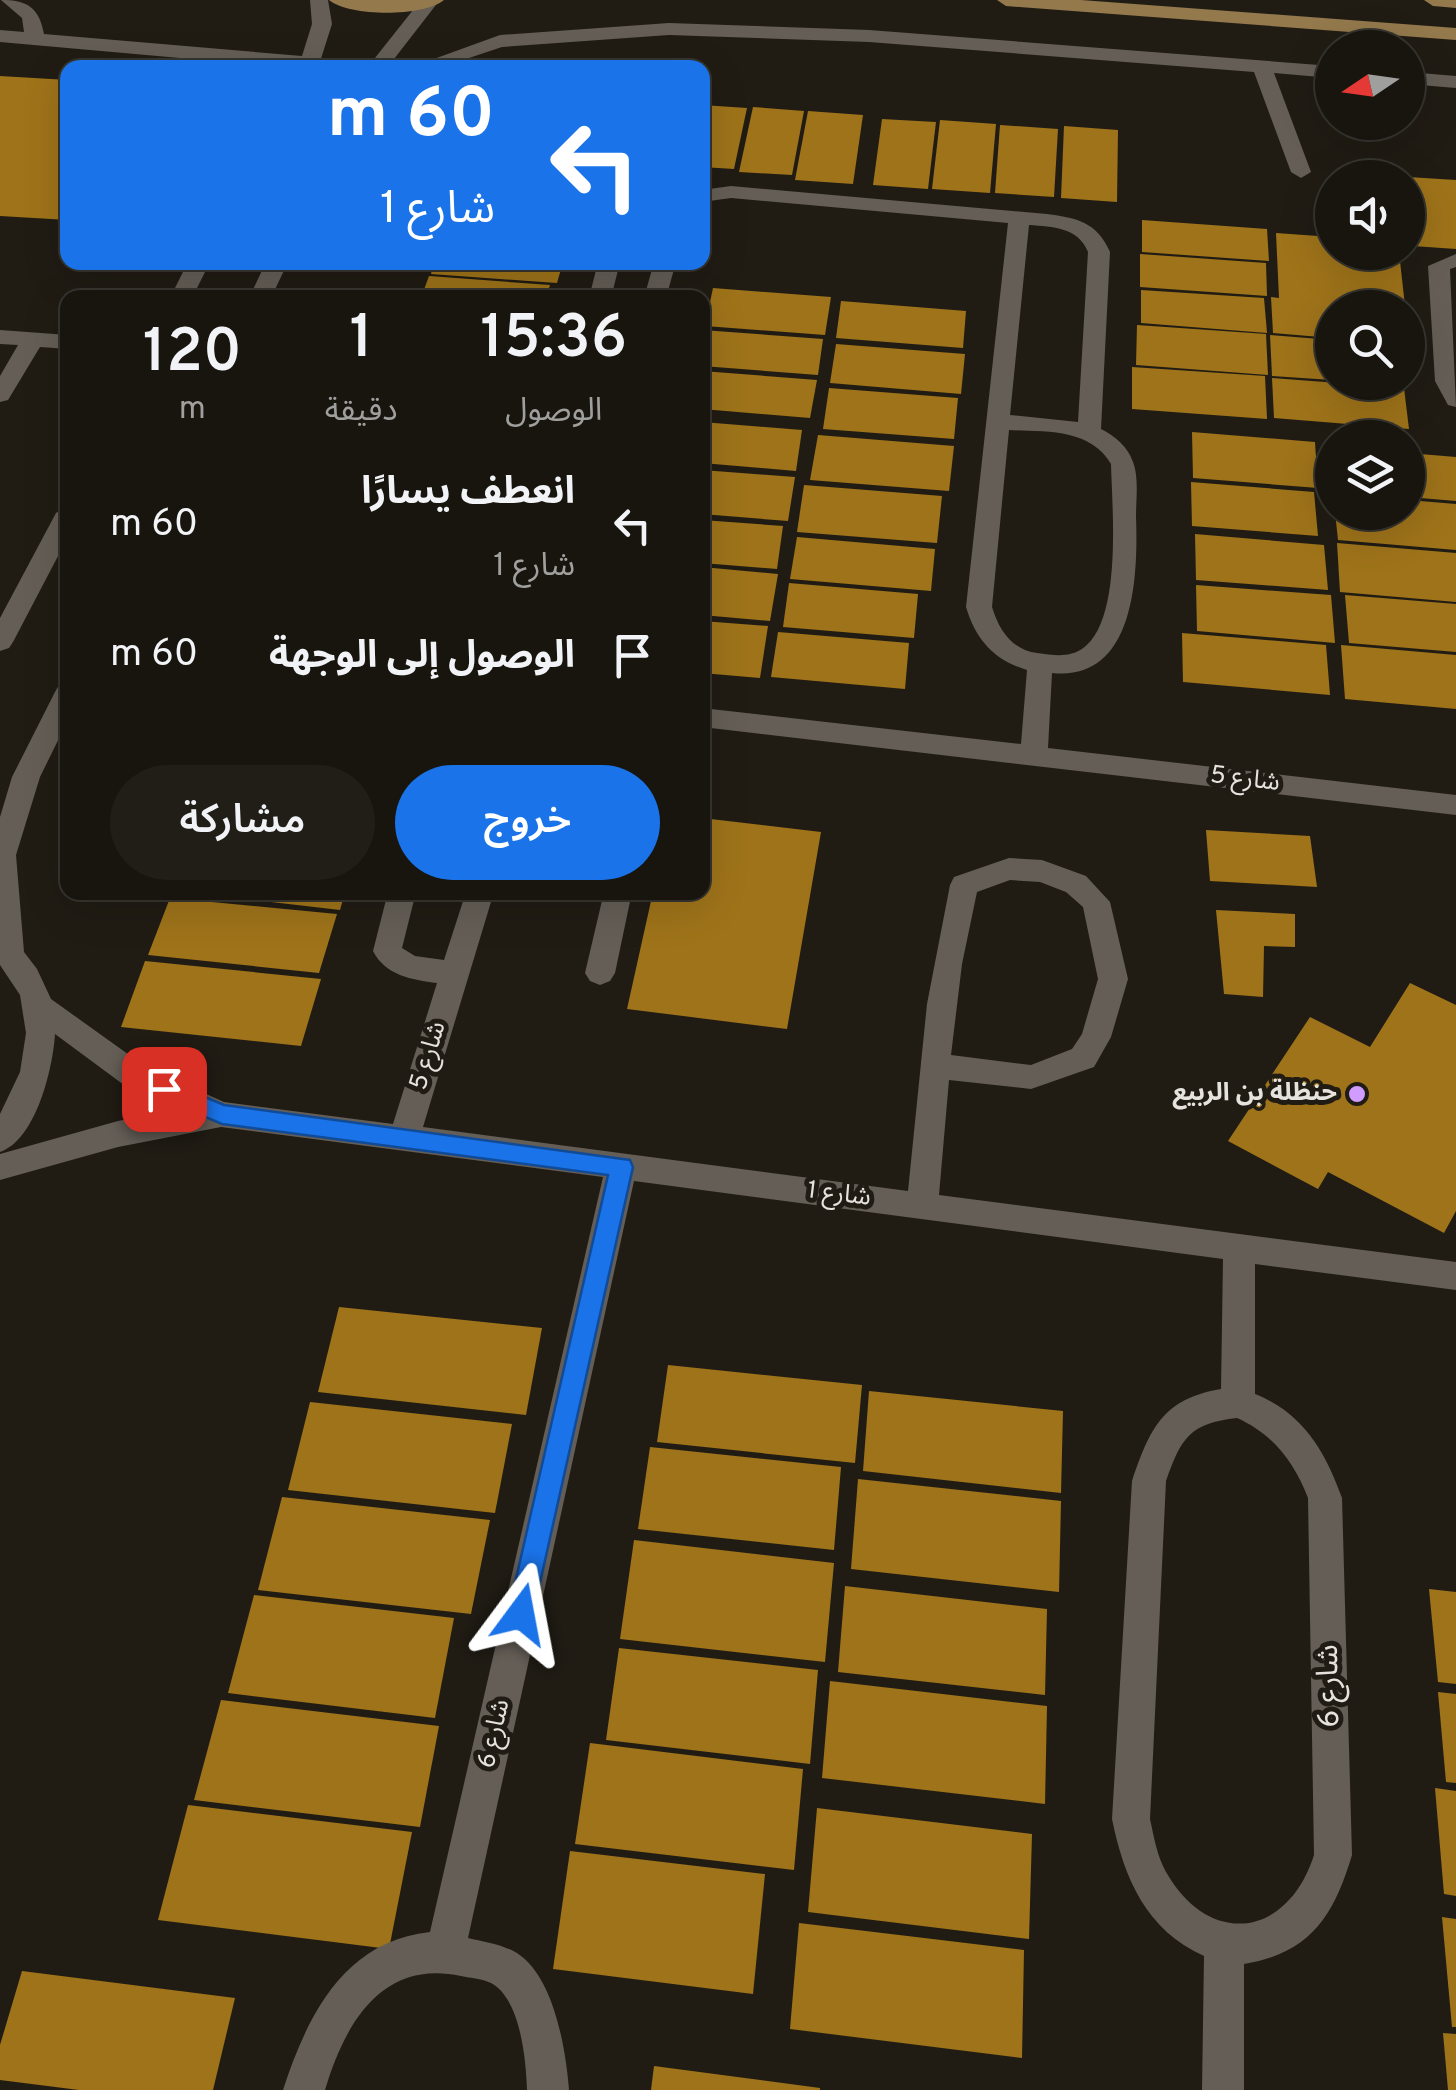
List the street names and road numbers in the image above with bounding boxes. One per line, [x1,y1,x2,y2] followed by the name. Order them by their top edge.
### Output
[1208,760,1282,800] street label: شارع 5
[403,1018,455,1094] street label: شارع 5
[805,1175,873,1215] street label: شارع 1
[1311,1644,1350,1728] street label: شارع 6
[472,1697,518,1771] street label: شارع 6

